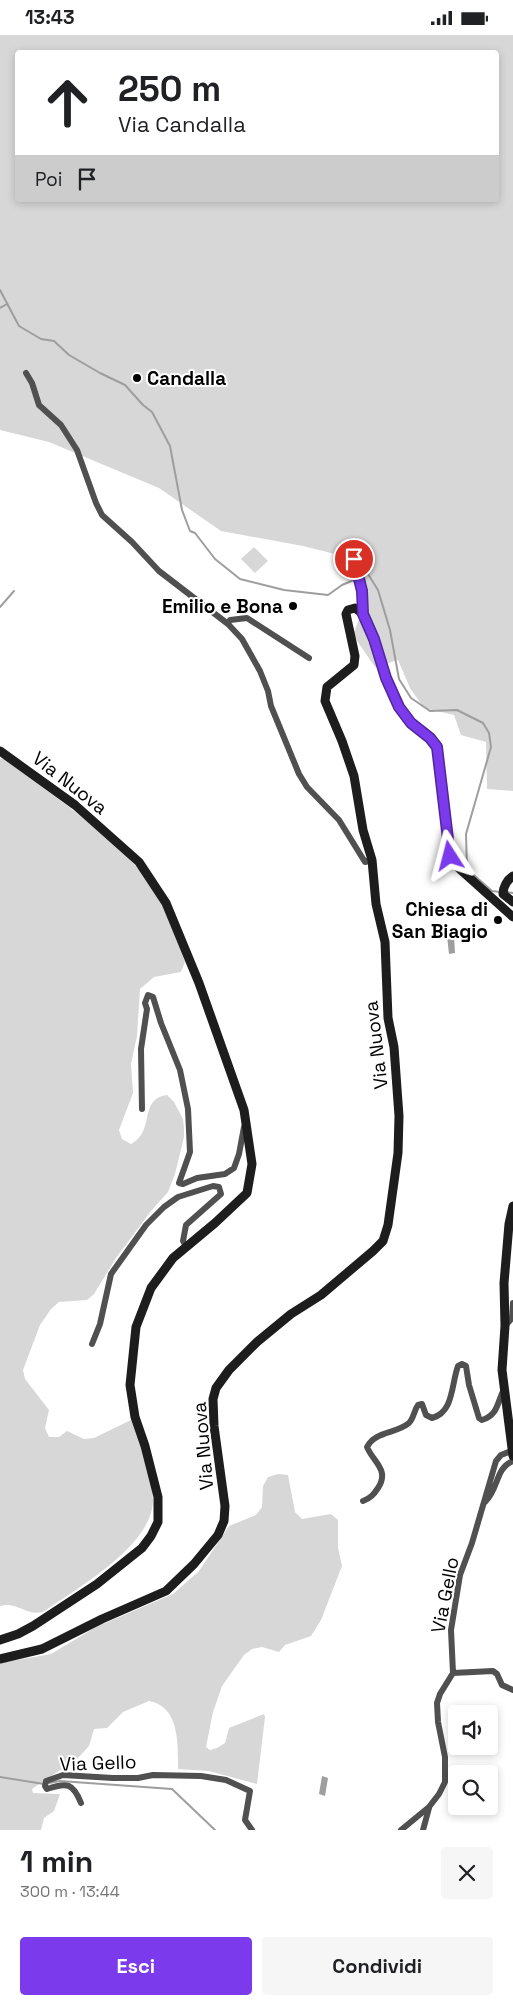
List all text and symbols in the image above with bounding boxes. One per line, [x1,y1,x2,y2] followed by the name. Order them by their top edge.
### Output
[25,5,74,30] text: 13:43
[118,67,221,111] text: 250 m
[35,70,100,135] icon: ahead
[118,110,246,138] text: Via Candalla
[73,165,101,193] icon: arrive
[35,167,63,192] text: Poi
[147,366,226,391] place label: Candalla
[131,372,143,384] marker: Candalla
[333,538,375,580] pin
[340,545,368,573] icon: arrive
[162,594,283,619] place label: Emilio e Bona
[287,600,299,612] marker: Emilio e Bona
[27,746,113,820] street label: Via Nuova
[423,829,475,881] position arrow
[392,897,488,944] place label: Chiesa di San Biagio
[492,914,504,926] marker: Chiesa di San Biagio
[358,999,394,1091] street label: Via Nuova
[187,1401,219,1491] street label: Via Nuova
[425,1555,465,1635] street label: Via Gello
[448,1705,498,1815] map controls
[448,1705,498,1755] button: sound
[59,1749,137,1777] street label: Via Gello
[448,1765,498,1815] button: search
[20,1842,93,1881] text: 1 min
[441,1847,493,1899] button: close
[20,1881,120,1902] text: 300 m · 13:44
[20,1937,252,1995] button: Esci
[262,1937,493,1995] button: Condividi

